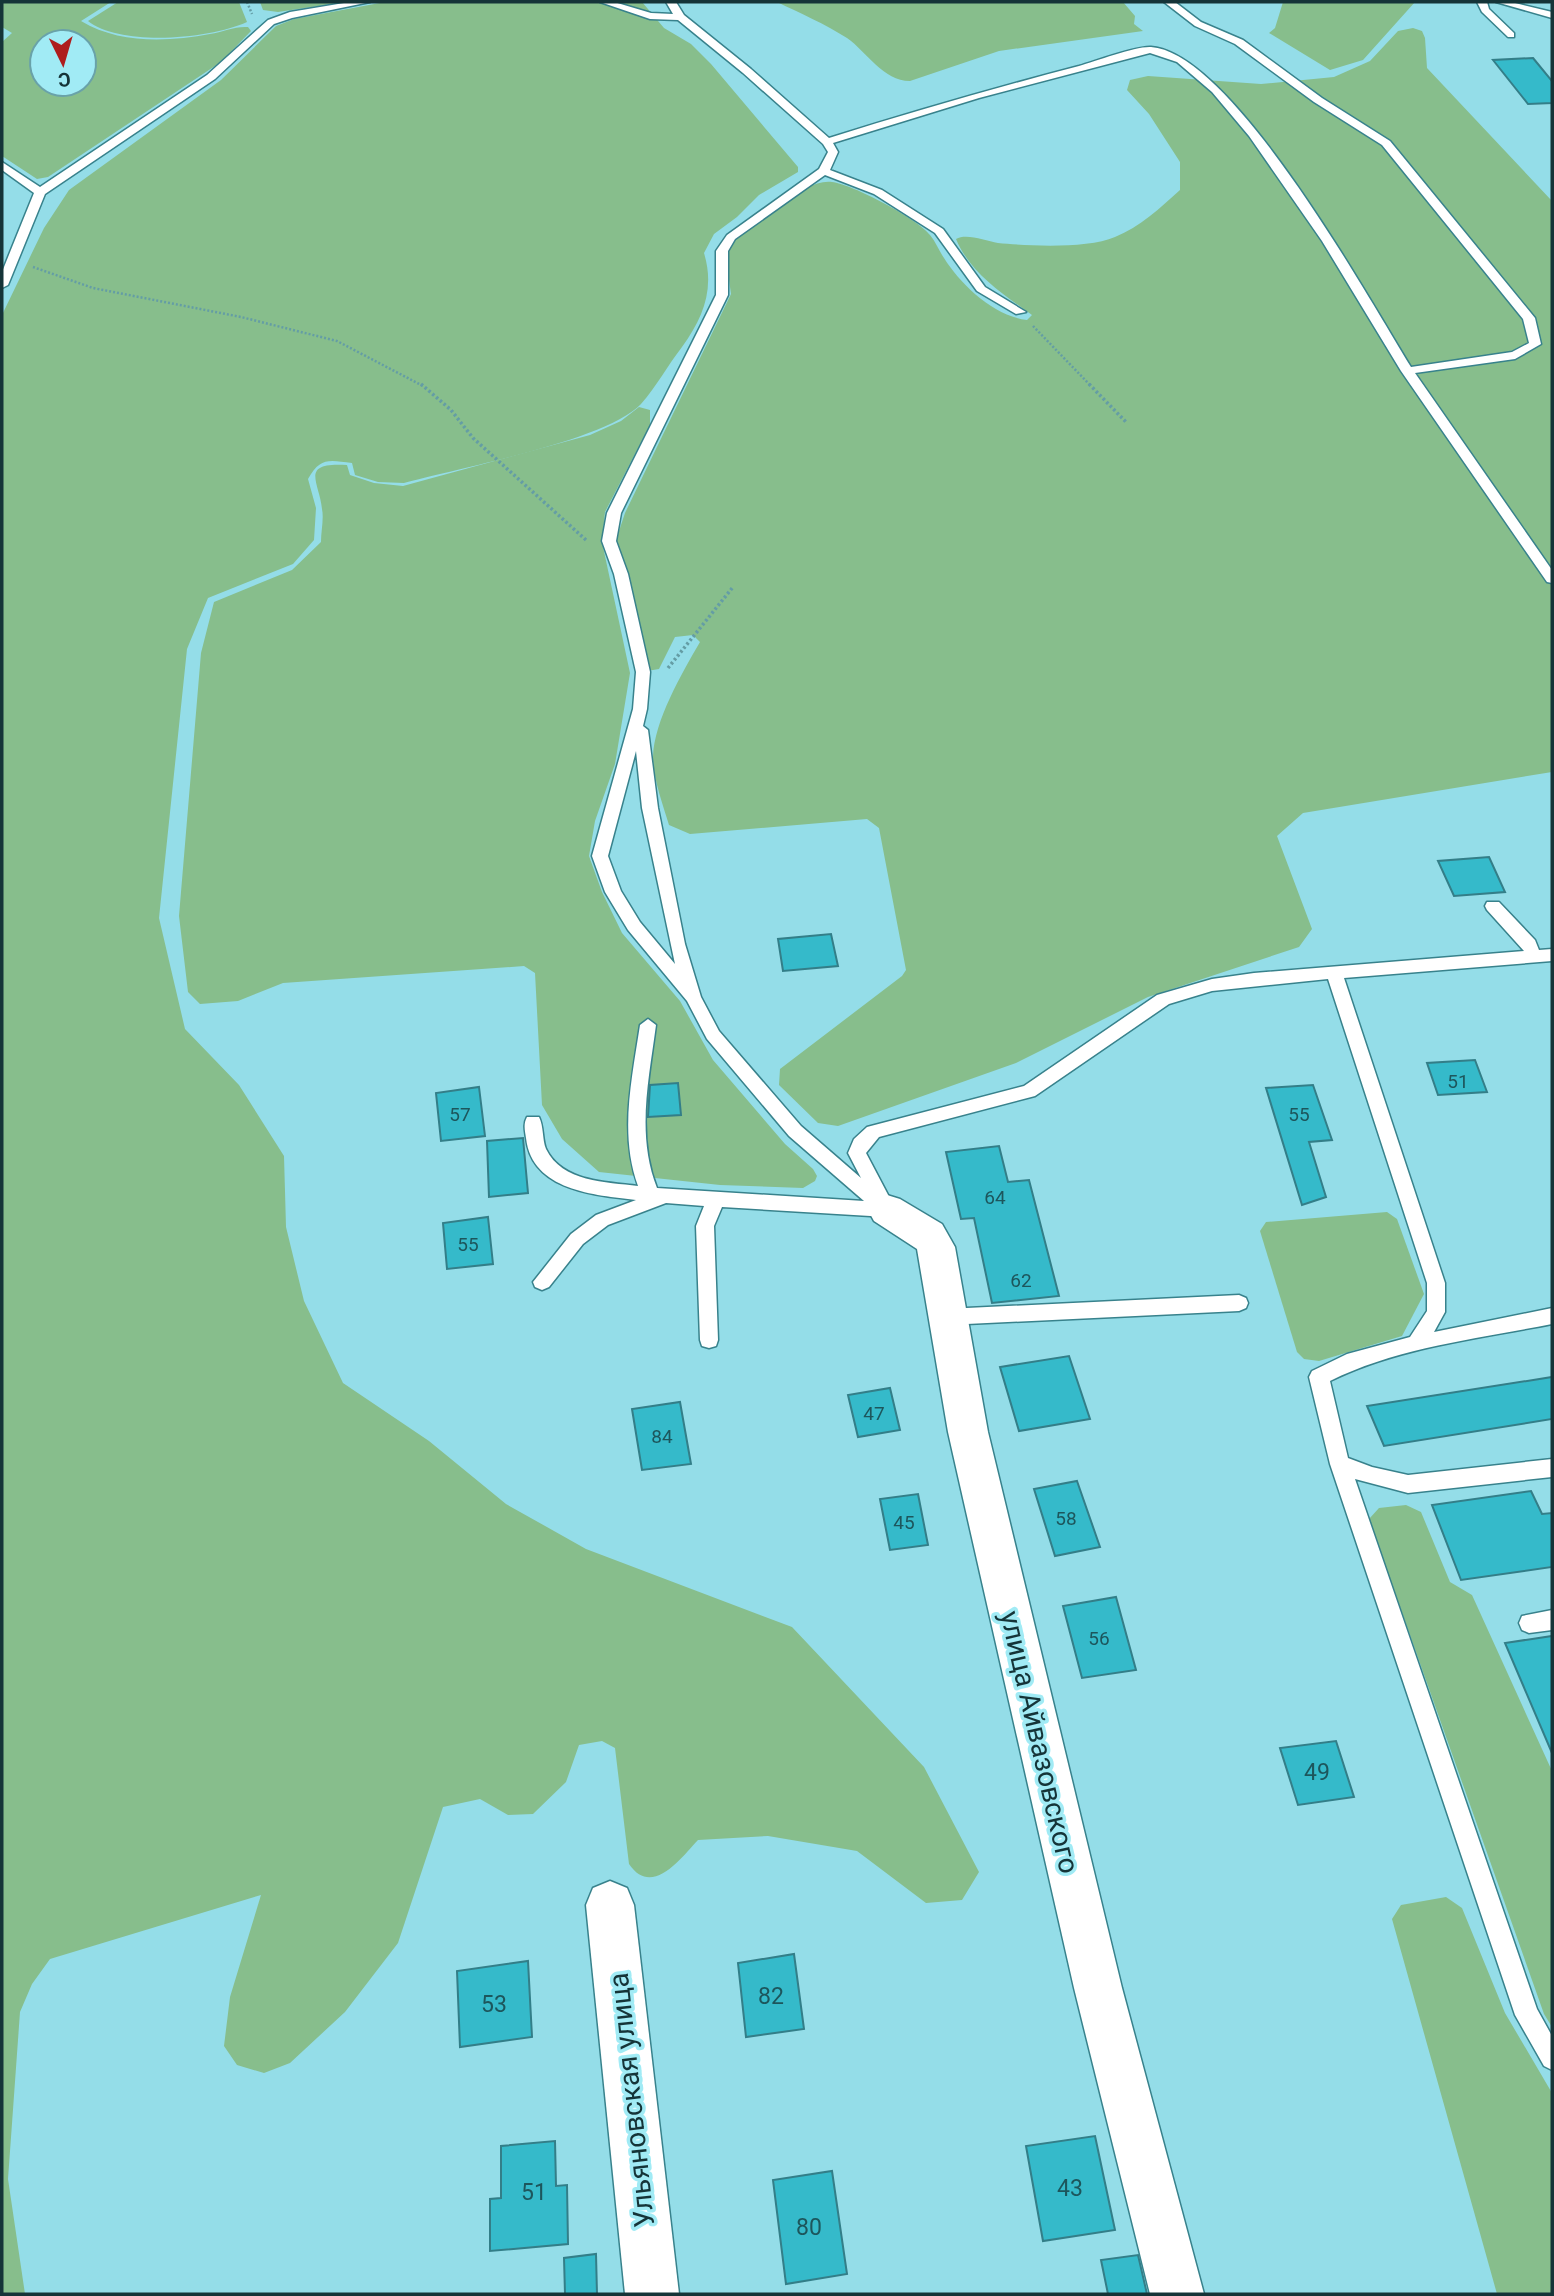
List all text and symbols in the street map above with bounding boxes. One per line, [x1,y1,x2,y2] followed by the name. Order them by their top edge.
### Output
[28,28,98,98] north arrow
[57,67,72,91] text: С
[1447,1070,1469,1093] house number: 51
[449,1103,471,1126] house number: 57
[1288,1103,1310,1126] house number: 55
[984,1186,1006,1209] house number: 64
[457,1233,479,1256] house number: 55
[1010,1269,1032,1292] house number: 62
[863,1402,885,1425] house number: 47
[651,1425,673,1448] house number: 84
[1055,1507,1077,1530] house number: 58
[893,1511,915,1534] house number: 45
[993,1608,1086,1877] street label: улица Айвазовского
[1088,1627,1110,1650] house number: 56
[1304,1759,1330,1786] house number: 49
[602,1971,661,2229] street label: Ульяновская улица
[758,1983,784,2010] house number: 82
[481,1991,507,2018] house number: 53
[1057,2175,1083,2202] house number: 43
[521,2179,547,2206] house number: 51
[796,2214,822,2241] house number: 80

